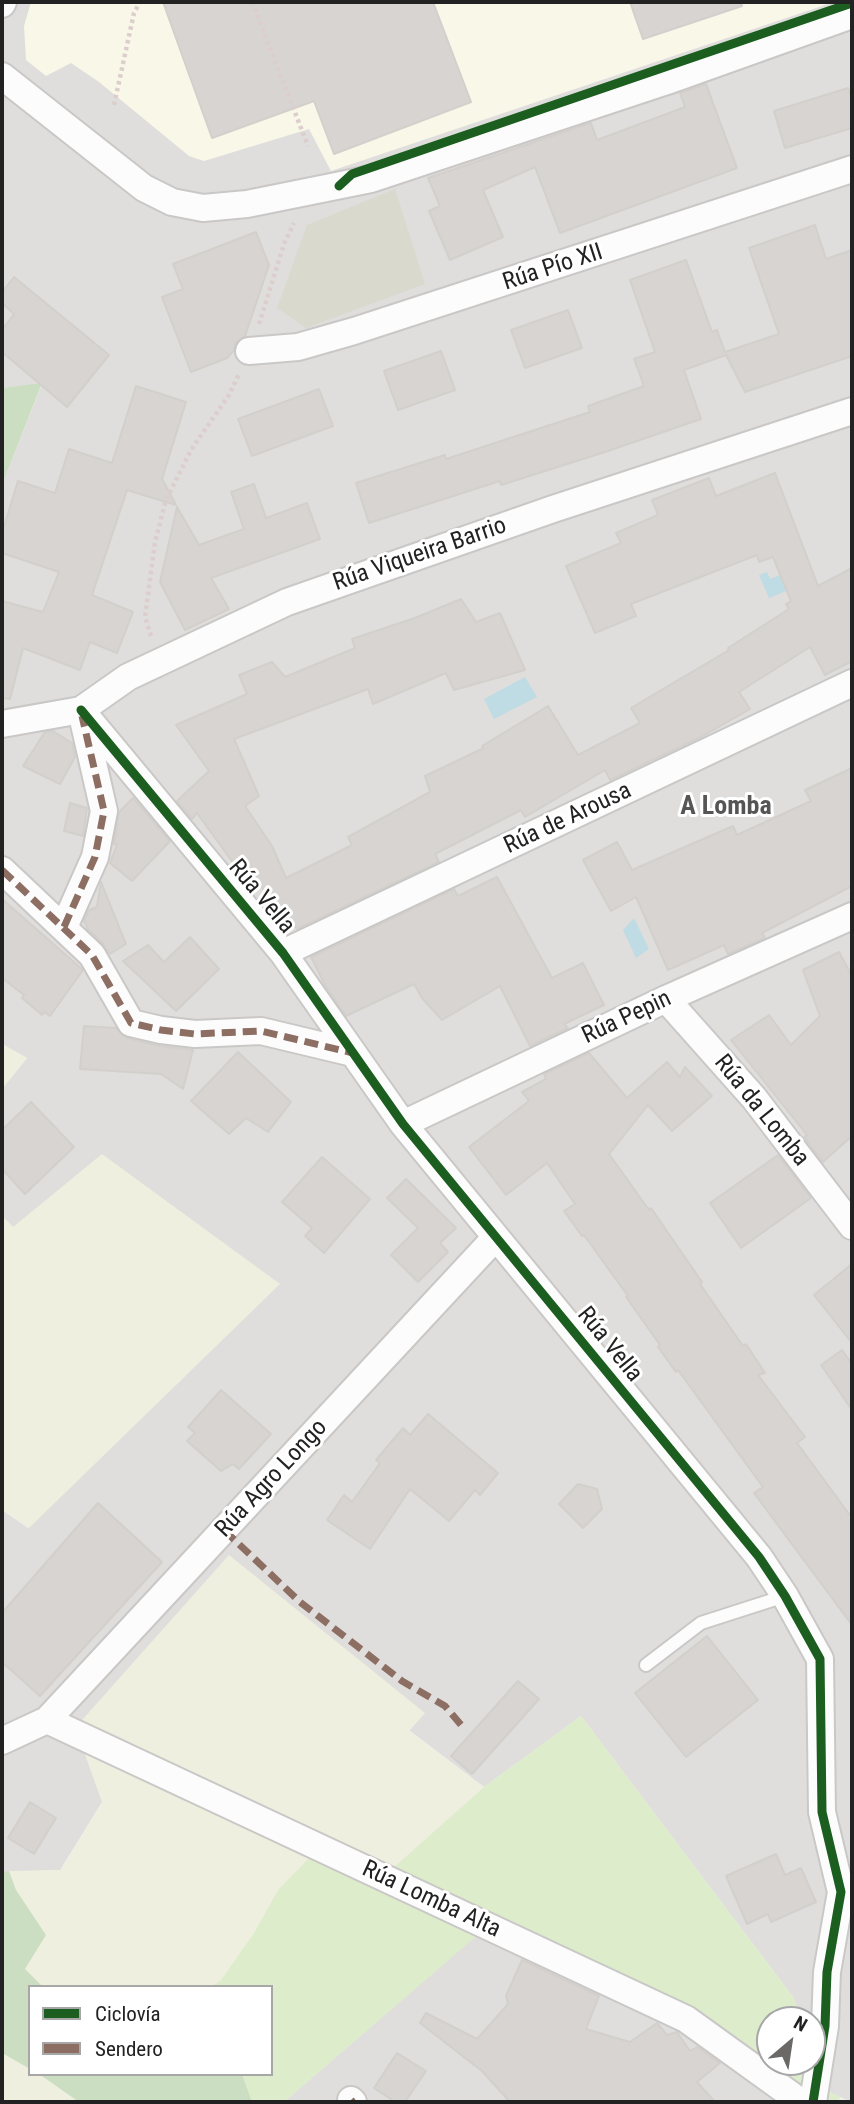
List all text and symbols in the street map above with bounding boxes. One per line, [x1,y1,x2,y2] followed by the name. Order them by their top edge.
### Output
[500,238,606,298] street label: Rúa Pío XII
[330,512,510,598] street label: Rúa Viqueira Barrio
[500,777,636,861] street label: Rúa de Arousa
[680,791,772,823] district label: A Lomba
[222,854,300,940] street label: Rúa Vella
[578,985,676,1051] street label: Rúa Pepin
[707,1049,815,1173] street label: Rúa da Lomba
[570,1302,648,1388] street label: Rúa Vella
[210,1414,334,1544] street label: Rúa Agro Longo
[357,1855,505,1945] street label: Rúa Lomba Alta
[28,1985,273,2076] legend
[95,2002,161,2026] text: Ciclovía
[756,2006,826,2076] north arrow
[790,2011,811,2037] text: N
[95,2037,163,2061] text: Sendero

